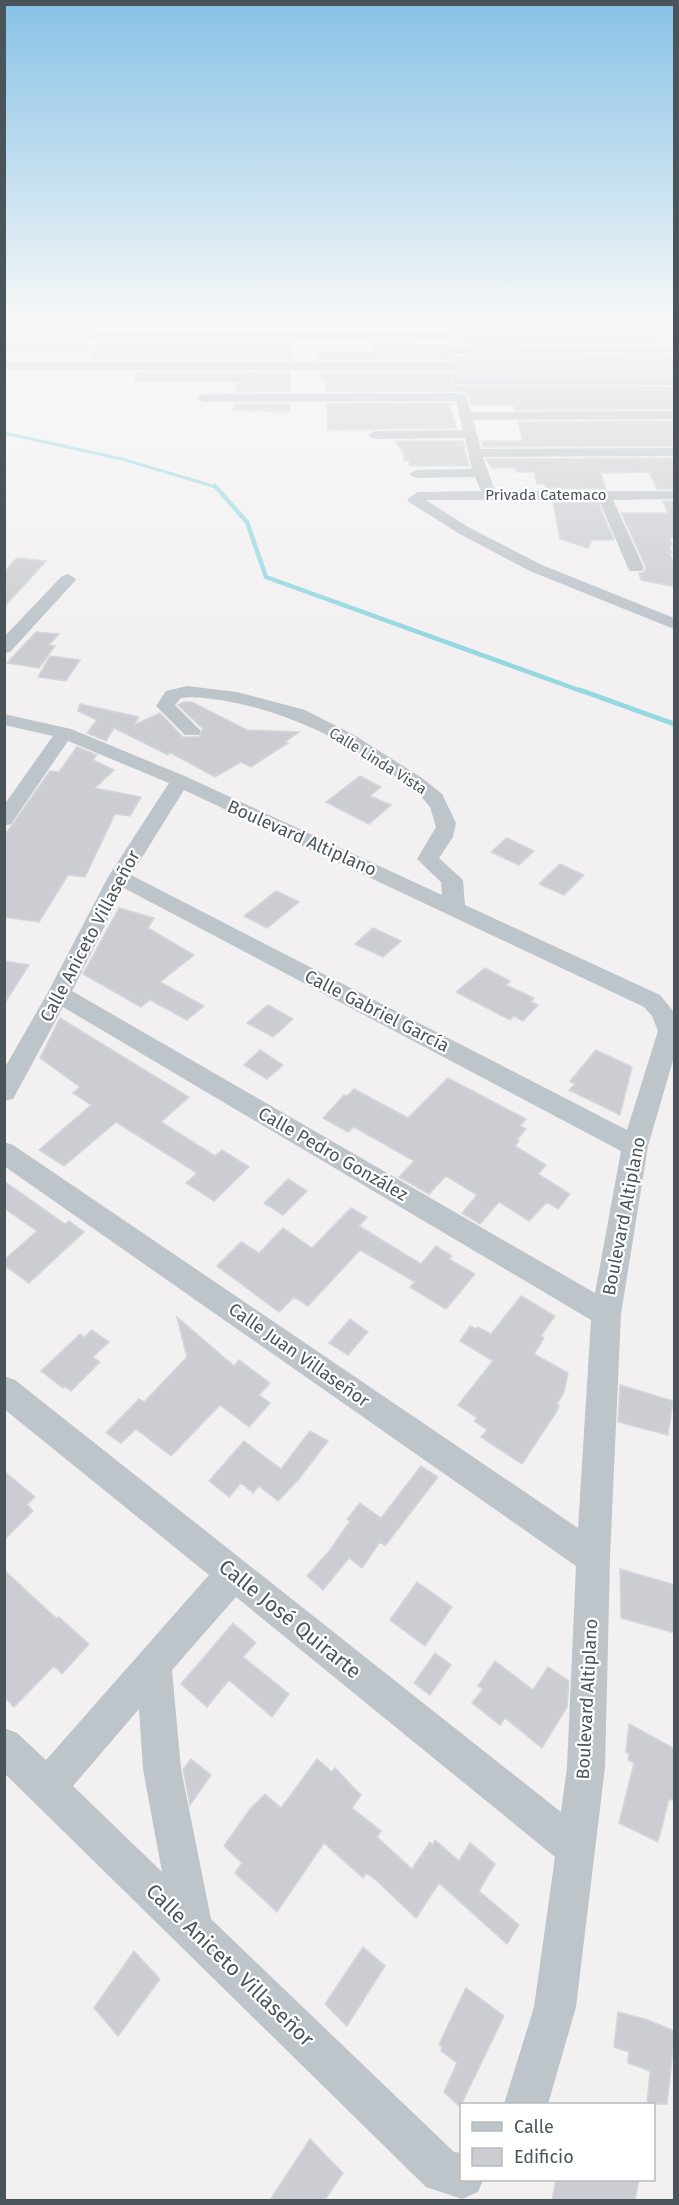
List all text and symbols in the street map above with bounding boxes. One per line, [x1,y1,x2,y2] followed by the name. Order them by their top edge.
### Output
[485,486,607,504] street label: Privada Catemaco
[326,724,430,798] street label: Calle Linda Vista
[224,795,380,881] street label: Boulevard Altiplano
[35,846,145,1026] street label: Calle Aniceto Villaseñor
[301,965,453,1057] street label: Calle Gabriel García
[254,1102,412,1206] street label: Calle Pedro González
[598,1135,650,1297] street label: Boulevard Altiplano
[224,1298,374,1412] street label: Calle Juan Villaseñor
[214,1554,366,1684] street label: Calle José Quirarte
[572,1618,602,1780] street label: Boulevard Altiplano
[141,1878,319,2052] street label: Calle Aniceto Villaseñor
[460,2103,655,2181] legend
[514,2116,554,2138] text: Calle
[514,2146,574,2168] text: Edificio

